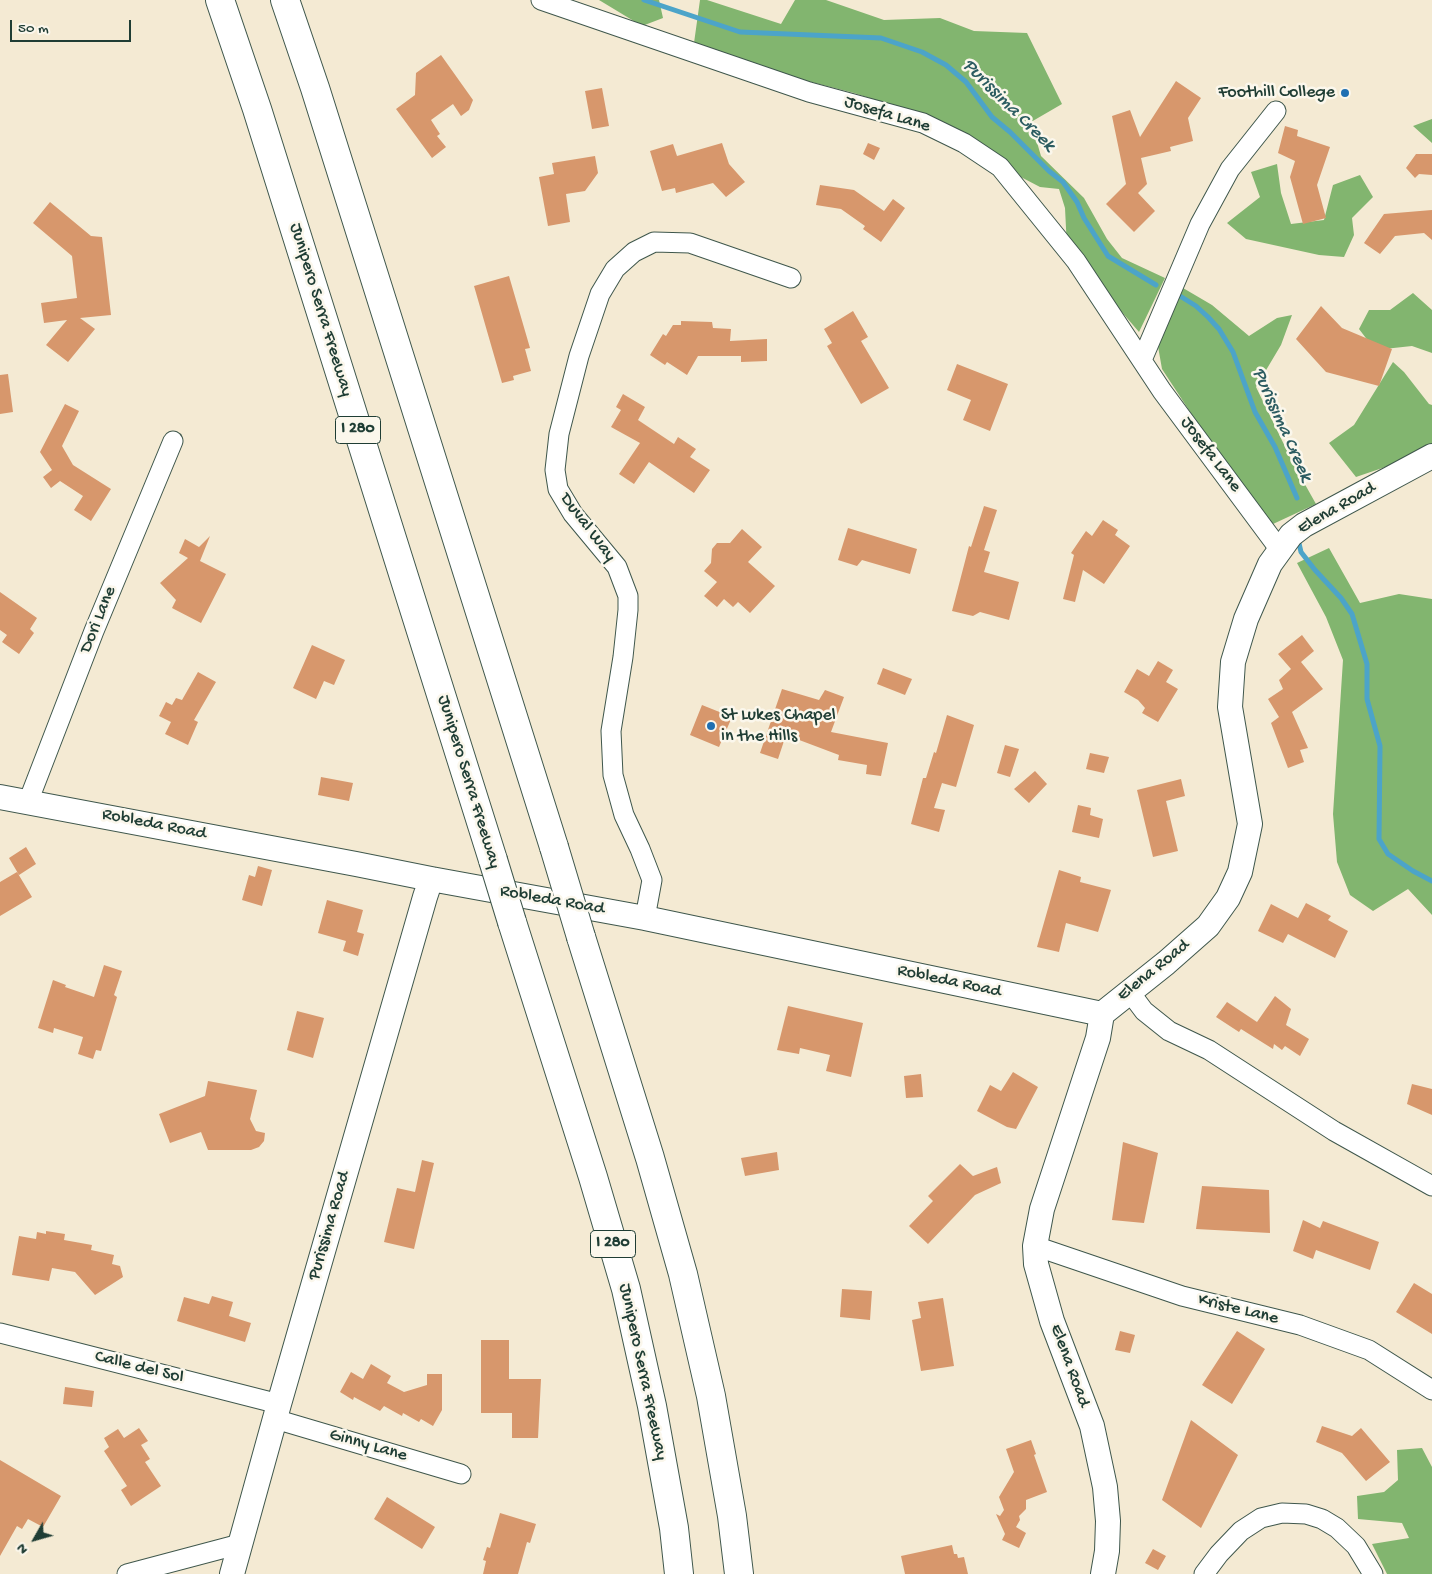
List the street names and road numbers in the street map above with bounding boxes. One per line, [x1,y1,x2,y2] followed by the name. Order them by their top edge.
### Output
[841,92,933,138] street label: Josefa Lane
[283,221,357,399] street label: Junipero Serra Freeway
[1175,413,1245,497] street label: Josefa Lane
[336,416,380,444] road number: I 280
[1294,478,1380,540] street label: Elena Road
[554,489,620,567] street label: Duval Way
[76,583,122,657] street label: Dori Lane
[431,693,505,871] street label: Junipero Serra Freeway
[100,804,208,846] street label: Robleda Road
[498,881,606,921] street label: Robleda Road
[1114,935,1194,1007] street label: Elena Road
[895,960,1003,1004] street label: Robleda Road
[304,1169,356,1283] street label: Purissima Road
[590,1230,636,1258] road number: I 280
[613,1282,671,1462] street label: Junipero Serra Freeway
[1196,1290,1280,1330] street label: Kriste Lane
[1044,1322,1094,1410] street label: Elena Road
[92,1347,186,1389] street label: Calle del Sol
[327,1425,409,1467] street label: Ginny Lane

